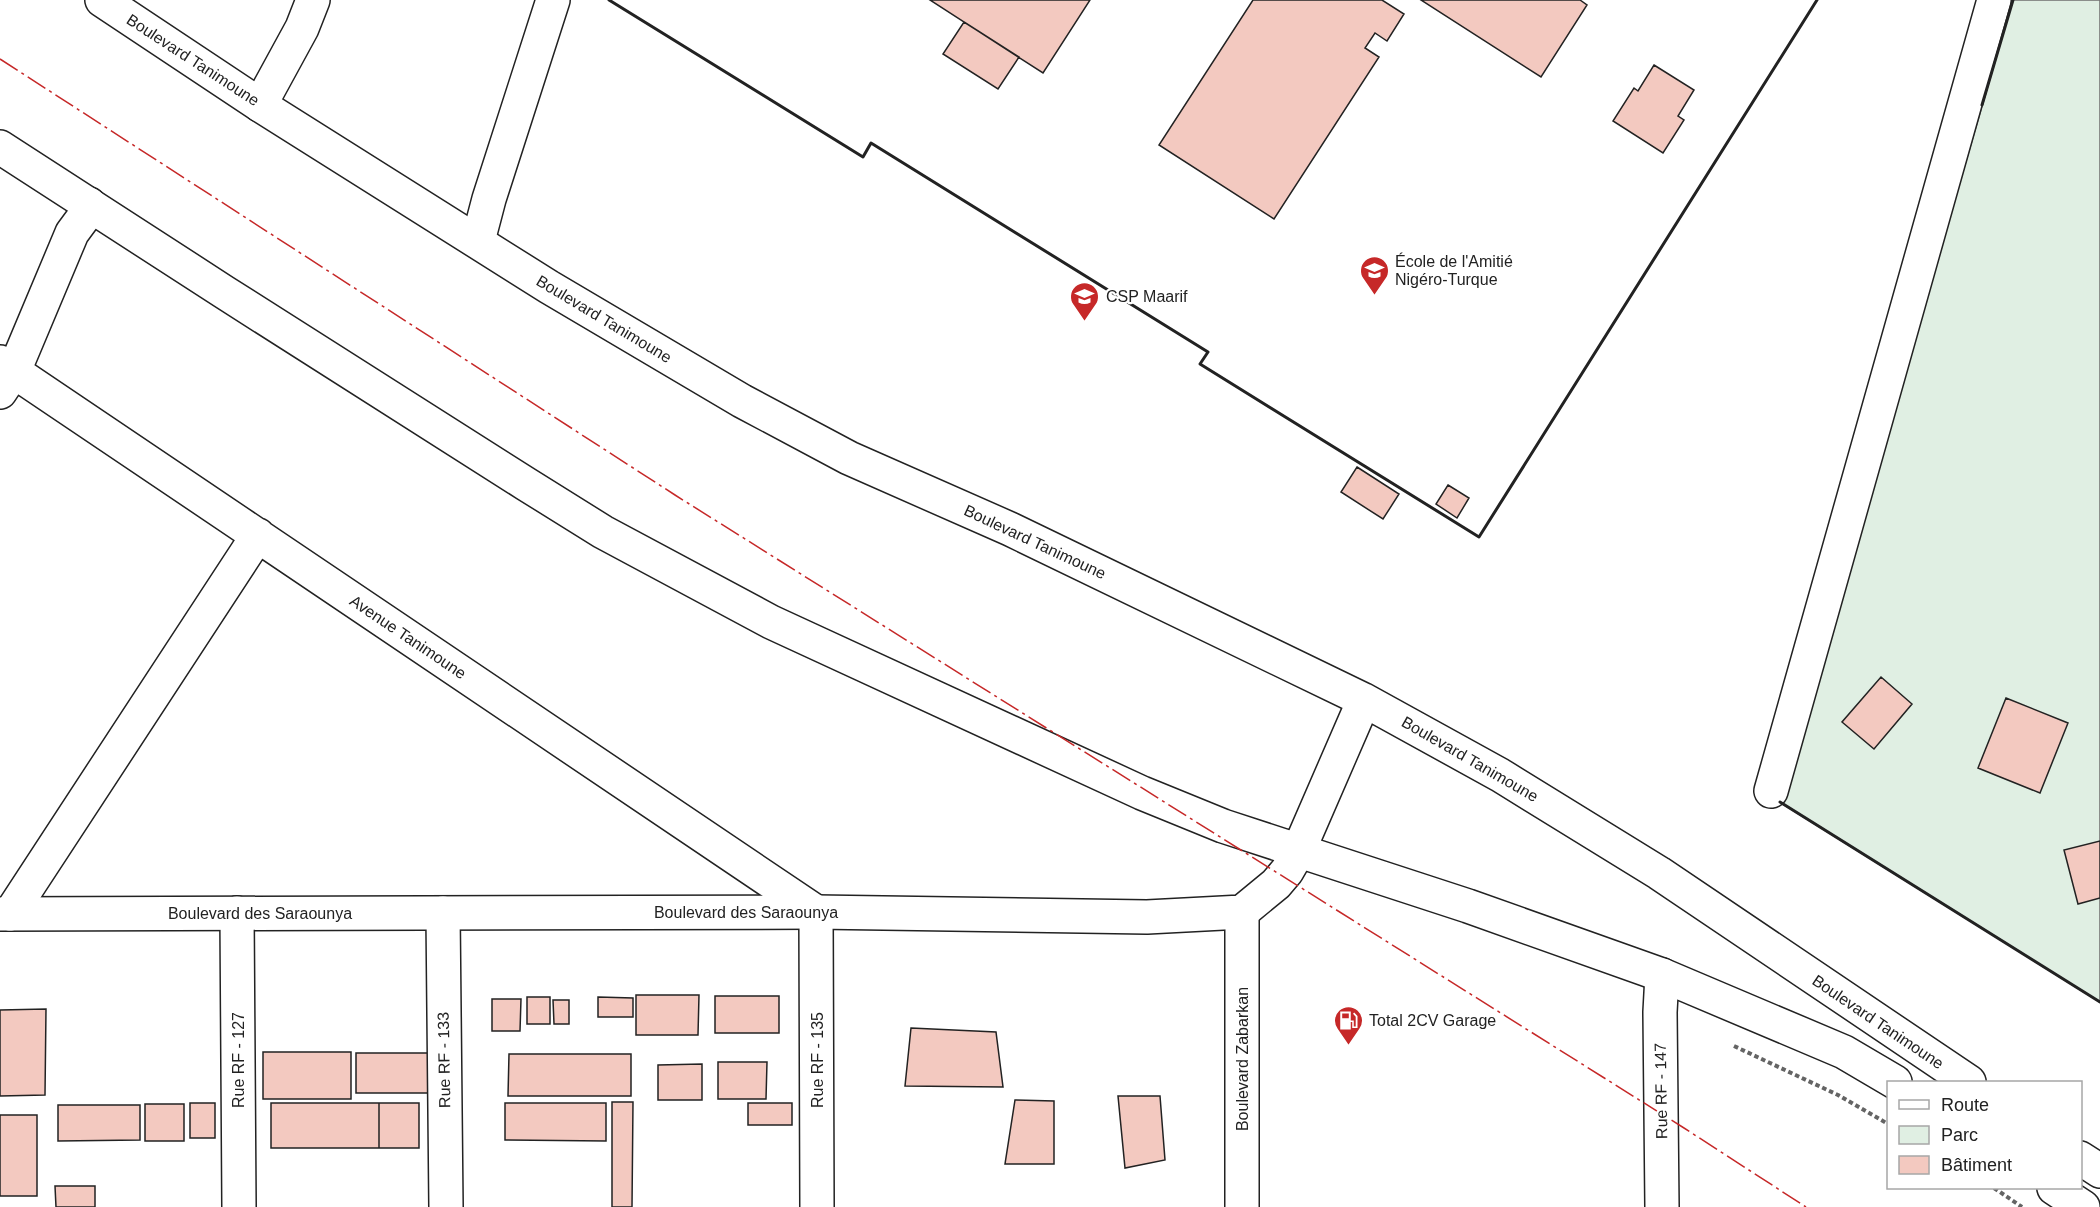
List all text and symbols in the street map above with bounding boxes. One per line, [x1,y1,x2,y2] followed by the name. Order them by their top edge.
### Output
[124,11,262,109] street label: Boulevard Tanimoune
[1395,252,1513,288] place label: École de l'Amitié Nigéro-Turque
[1358,254,1390,296] school or university icon: École de l'Amitié Nigéro-Turque
[533,272,675,366] street label: Boulevard Tanimoune
[1069,280,1101,322] school or university icon: CSP Maarif
[1106,288,1188,305] place label: CSP Maarif
[961,502,1109,582] street label: Boulevard Tanimoune
[347,592,469,682] street label: Avenue Tanimoune
[1399,713,1541,805] street label: Boulevard Tanimoune
[654,904,838,921] street label: Boulevard des Saraounya
[168,905,352,922] street label: Boulevard des Saraounya
[1809,972,1947,1072] street label: Boulevard Tanimoune
[1234,987,1251,1131] street label: Boulevard Zabarkan
[1332,1004,1364,1046] fuel station icon: Total 2CV Garage
[230,1012,247,1108] street label: Rue RF - 127
[435,1012,453,1108] street label: Rue RF - 133
[809,1012,826,1108] street label: Rue RF - 135
[1369,1012,1496,1029] place label: Total 2CV Garage
[1652,1043,1670,1139] street label: Rue RF - 147
[1887,1081,2082,1189] legend
[1941,1095,1989,1115] text: Route
[1941,1125,1978,1145] text: Parc
[1941,1155,2012,1175] text: Bâtiment

